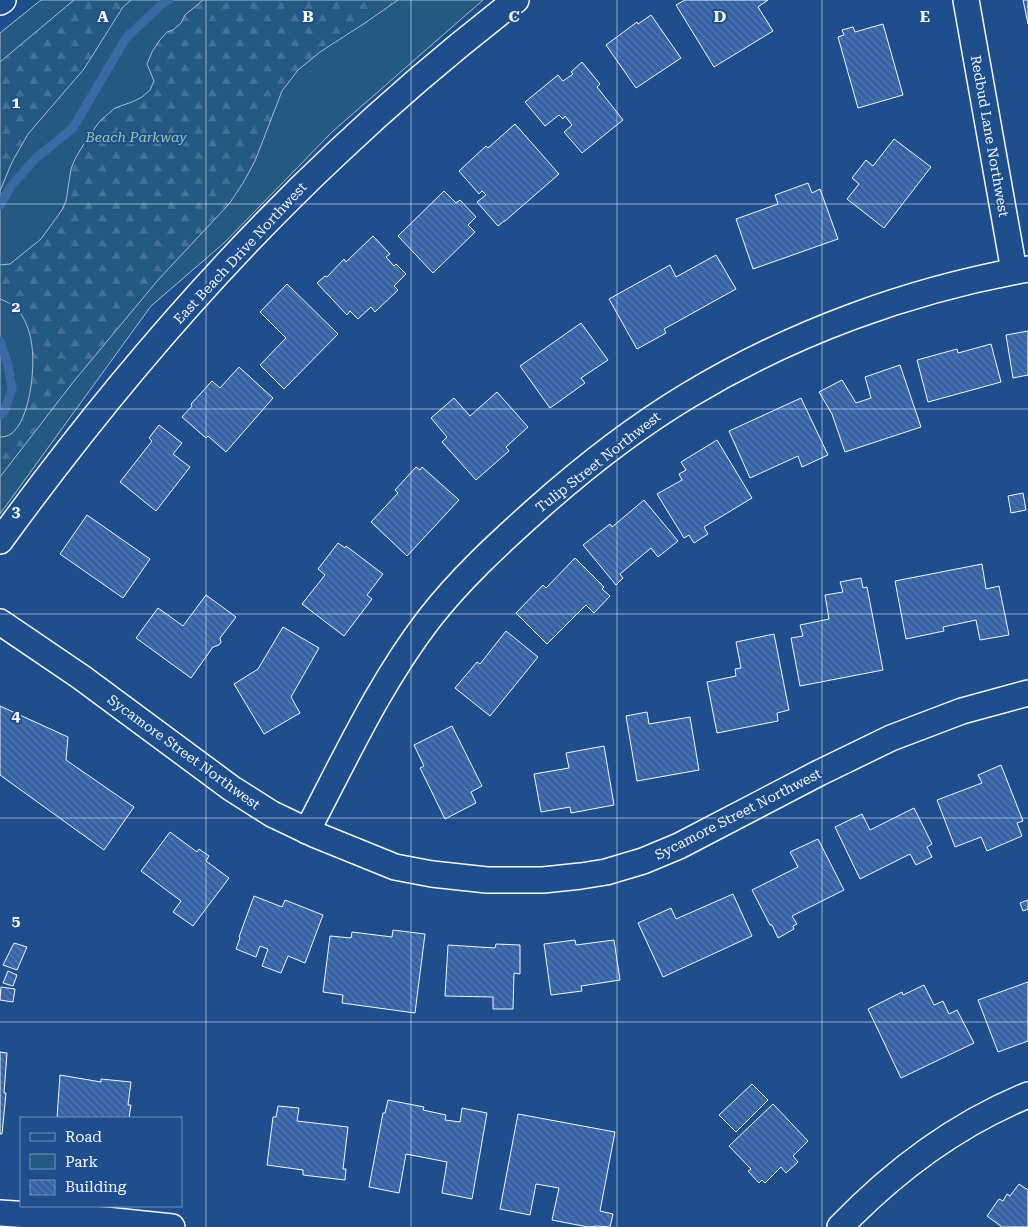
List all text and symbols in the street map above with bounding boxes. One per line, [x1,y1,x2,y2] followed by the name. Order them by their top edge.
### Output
[97,7,109,26] text: A
[302,7,314,26] text: B
[508,7,520,26] text: C
[714,7,727,26] text: D
[920,7,930,26] text: E
[968,54,1012,218] street label: Redbud Lane Northwest
[12,93,21,112] text: 1
[84,129,187,145] park label: Beach Parkway
[170,179,310,327] street label: East Beach Drive Northwest
[12,297,21,316] text: 2
[532,408,664,516] street label: Tulip Street Northwest
[12,502,21,521] text: 3
[105,691,263,813] street label: Sycamore Street Northwest
[12,706,21,725] text: 4
[652,765,824,863] street label: Sycamore Street Northwest
[12,911,21,930] text: 5
[20,1117,182,1207] legend
[65,1128,102,1146] text: Road
[65,1153,99,1171] text: Park
[65,1178,127,1196] text: Building

